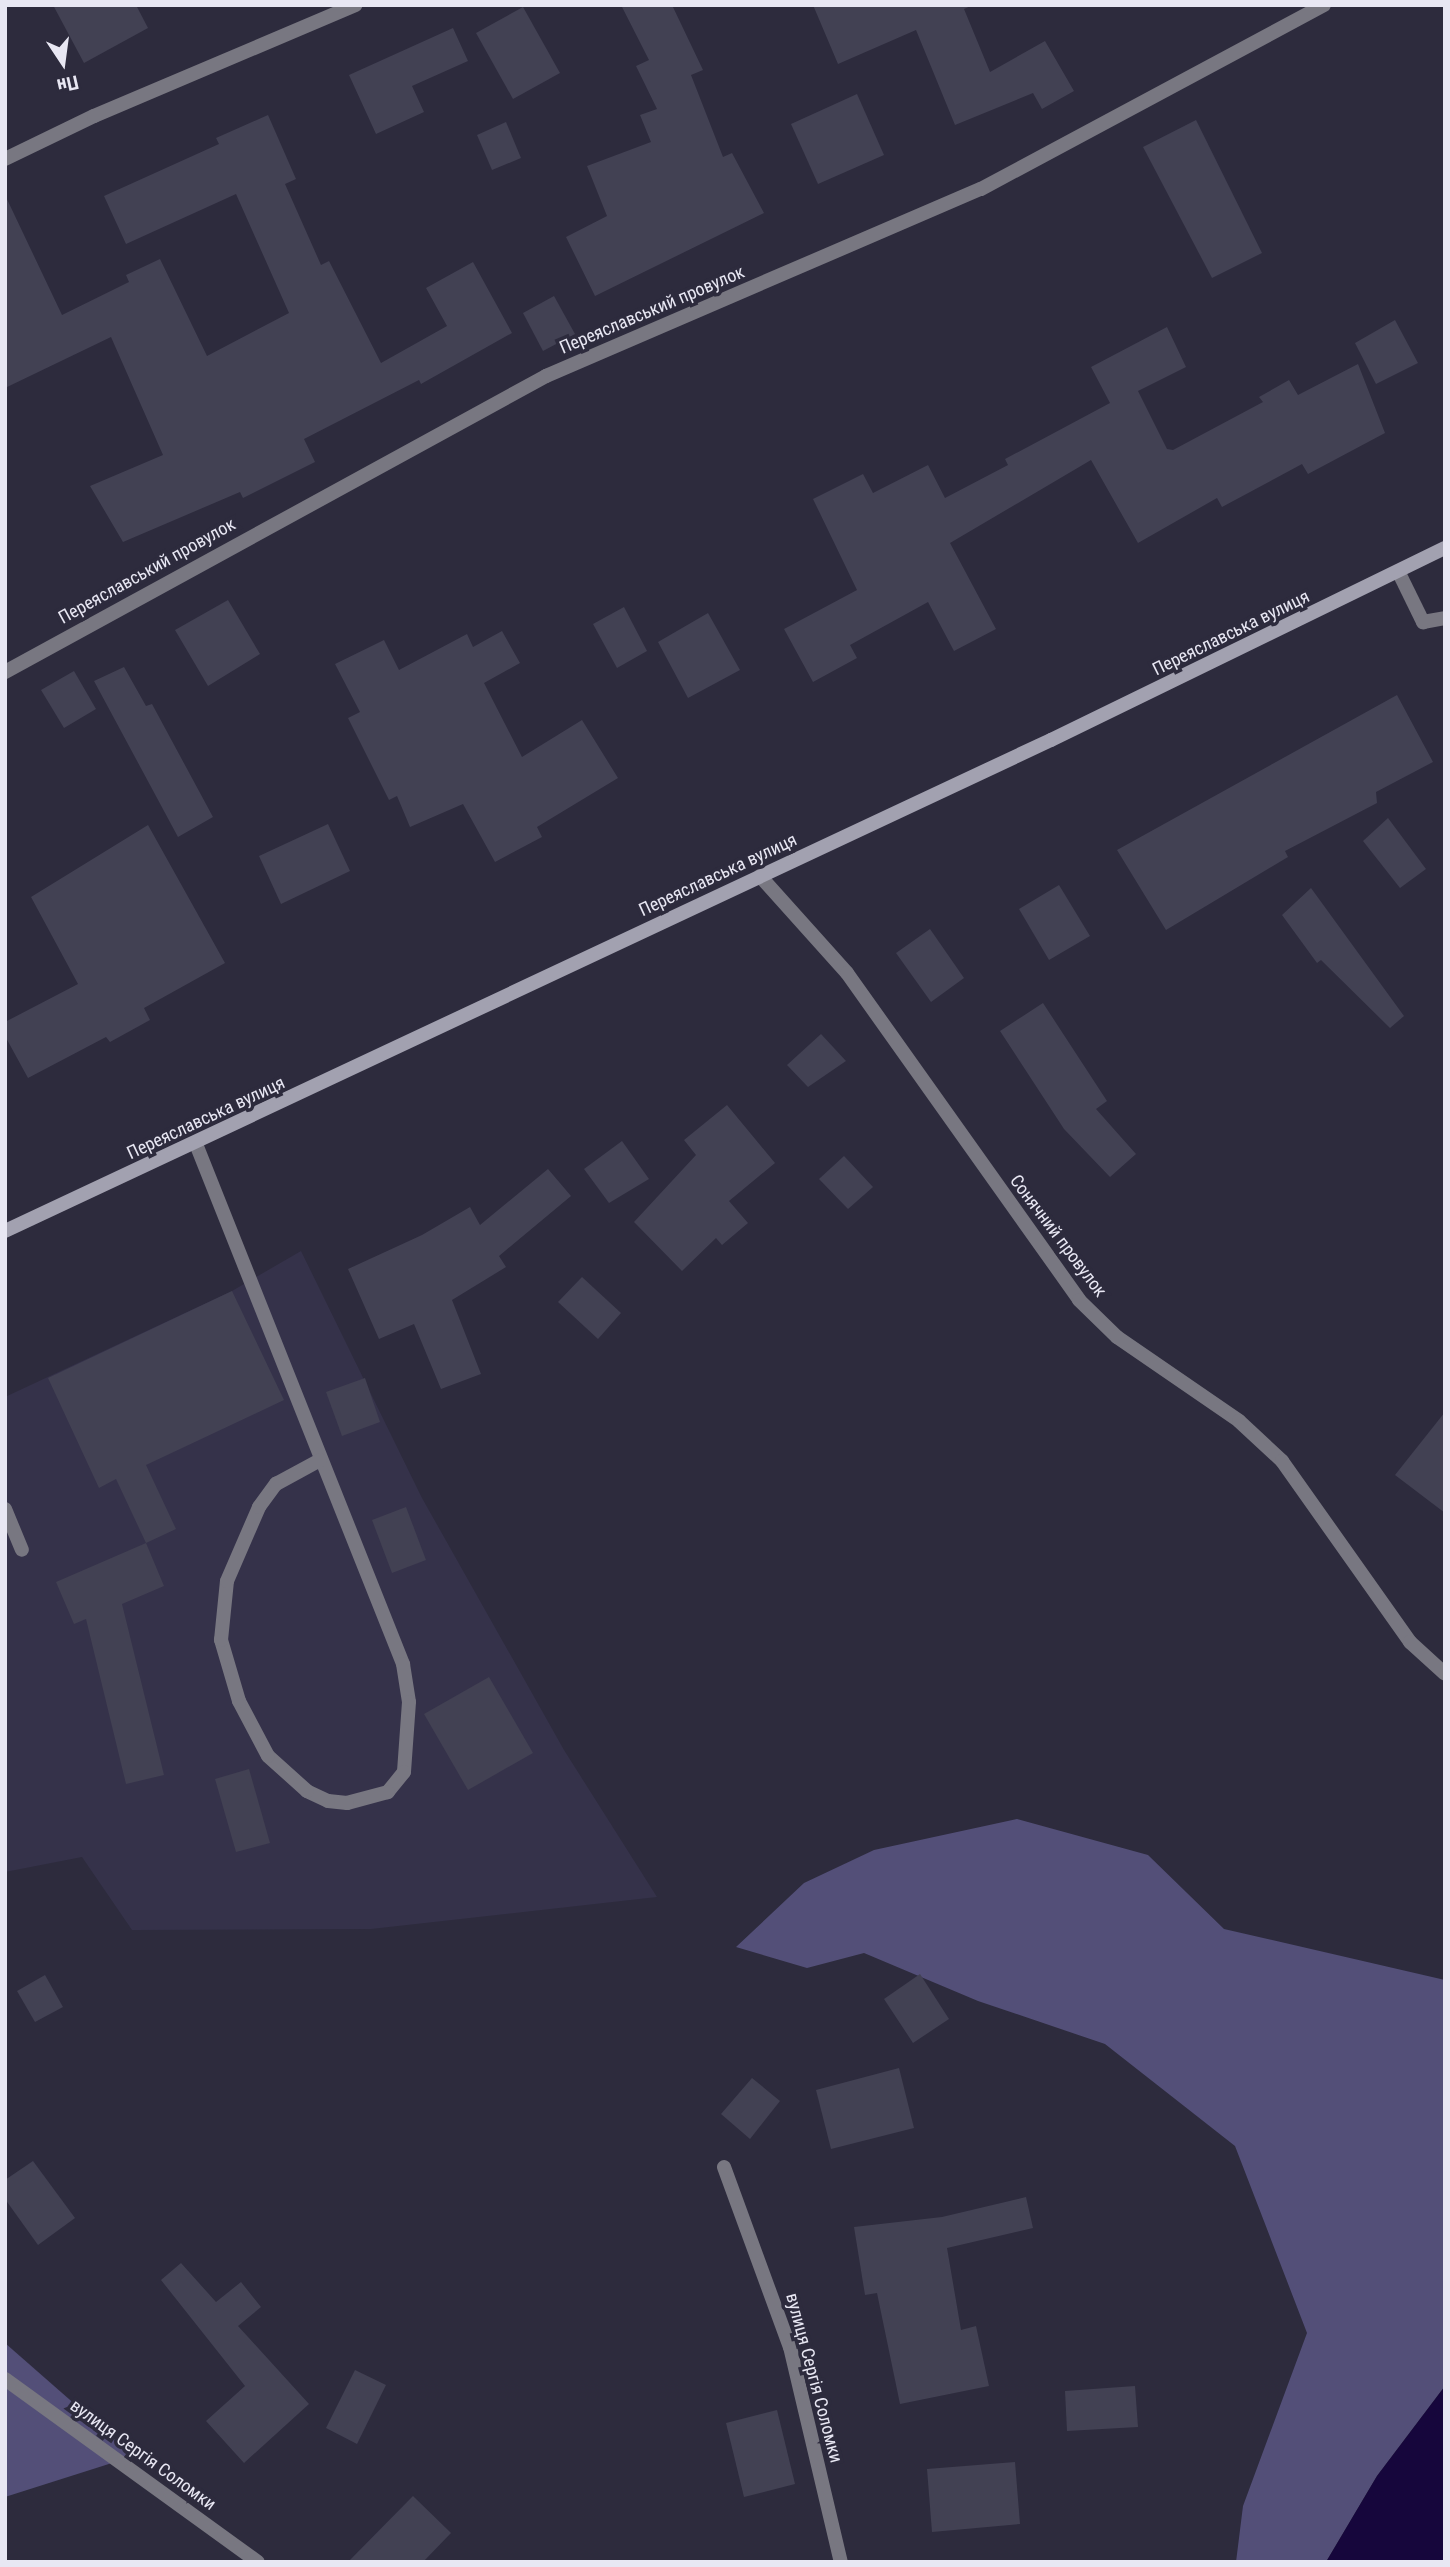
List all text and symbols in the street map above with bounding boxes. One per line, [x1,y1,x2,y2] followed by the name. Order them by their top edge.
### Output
[28,28,98,98] north arrow
[55,70,81,98] text: Пн
[556,261,748,359] street label: Переяславський провулок
[55,513,239,629] street label: Переяславський провулок
[1149,586,1313,680] street label: Переяславська вулиця
[636,829,800,921] street label: Переяславська вулиця
[124,1072,288,1164] street label: Переяславська вулиця
[1005,1171,1111,1301] street label: Сонячний провулок
[781,2291,847,2465] street label: вулиця Сергія Соломки
[66,2395,220,2515] street label: вулиця Сергія Соломки

